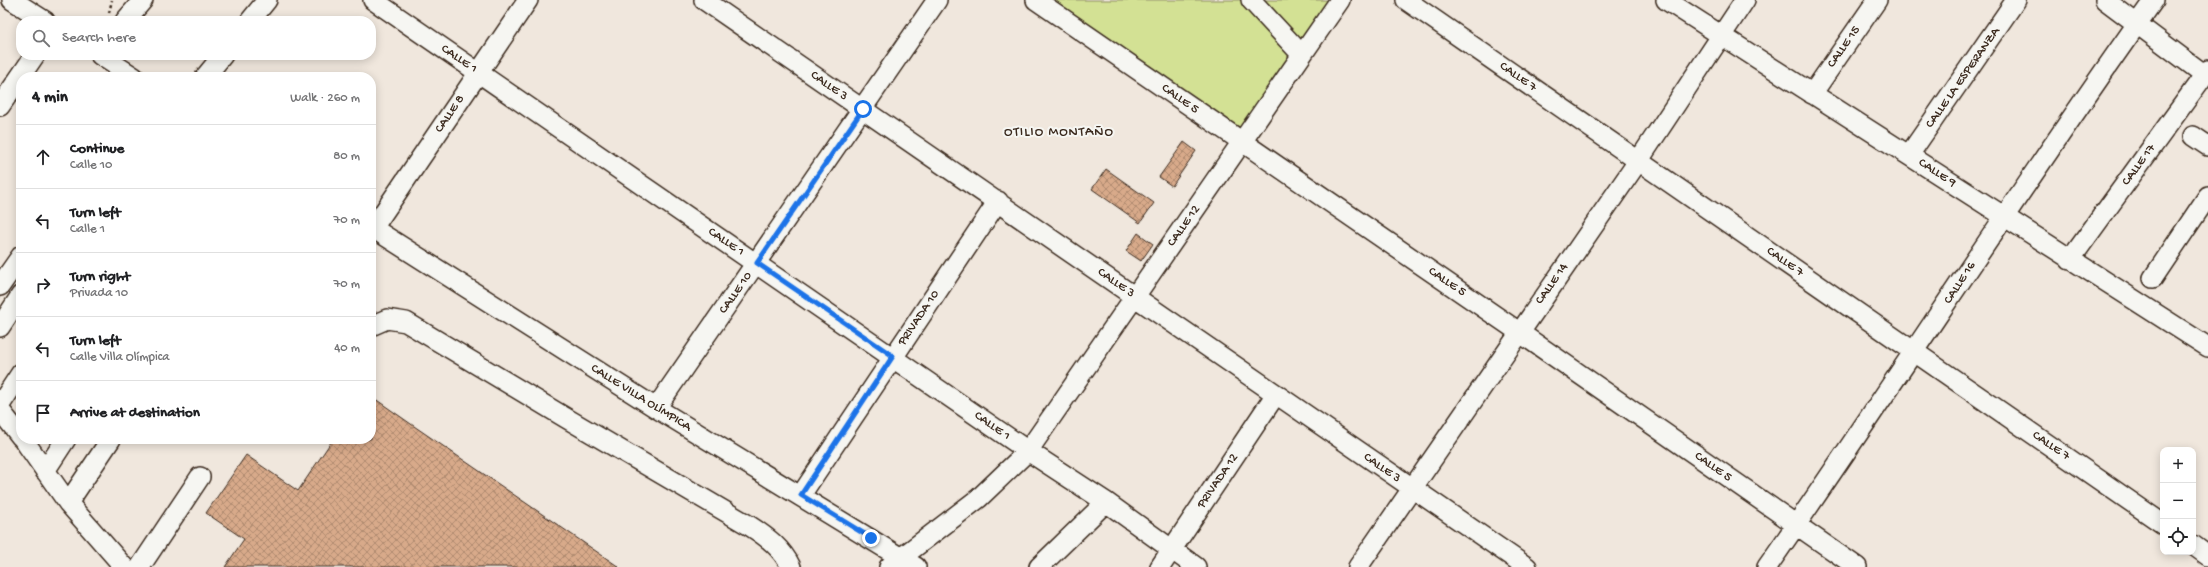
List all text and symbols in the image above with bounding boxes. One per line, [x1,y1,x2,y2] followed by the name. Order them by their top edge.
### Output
[16,16,376,60] search box
[1824,23,1864,71] street label: CALLE 15
[1923,24,2004,131] street label: CALLE LA ESPERANZA
[30,27,52,49] icon: search
[62,29,136,47] text: Search here
[438,41,480,77] street label: CALLE 1
[1496,59,1541,96] street label: CALLE 7
[807,68,851,104] street label: CALLE 3
[1158,81,1202,117] street label: CALLE 5
[32,88,68,108] text: 4 min
[290,91,360,106] text: Walk · 260 m
[432,92,468,136] street label: CALLE 8
[854,100,872,118] route start
[1004,124,1114,141] district label: OTILIO MONTAÑO
[70,140,124,158] text: Continue
[2119,140,2160,189] street label: CALLE 17
[32,146,54,168] icon: ahead
[333,149,360,164] text: 80 m
[1915,155,1959,191] street label: CALLE 9
[70,158,112,173] text: Calle 10
[1164,202,1204,250] street label: CALLE 12
[70,204,121,222] text: Turn left
[32,210,54,232] icon: left
[334,213,360,228] text: 70 m
[70,222,105,237] text: Calle 1
[705,224,747,260] street label: CALLE 1
[1763,244,1808,281] street label: CALLE 7
[1941,259,1979,307] street label: CALLE 16
[1532,261,1572,307] street label: CALLE 14
[1425,264,1469,300] street label: CALLE 5
[1094,265,1138,301] street label: CALLE 3
[70,268,130,286] text: Turn right
[716,269,756,317] street label: CALLE 10
[32,274,54,296] icon: right
[334,277,360,292] text: 70 m
[70,286,128,301] text: Privada 10
[894,287,943,349] street label: PRIVADA 10
[70,332,121,350] text: Turn left
[32,338,54,360] icon: left
[334,341,360,356] text: 40 m
[70,350,169,365] text: Calle Villa Olímpica
[588,360,696,436] street label: CALLE VILLA OLÍMPICA
[32,402,54,424] icon: arrive
[70,404,200,422] text: Arrive at destination
[971,408,1013,444] street label: CALLE 1
[2029,428,2074,465] street label: CALLE 7
[2160,447,2196,555] map controls
[2160,447,2196,483] button: +
[1691,449,1735,485] street label: CALLE 5
[1194,450,1242,512] street label: PRIVADA 12
[1360,450,1404,486] street label: CALLE 3
[2160,483,2196,519] button: −
[2160,519,2196,555] button: locate
[862,529,880,547] route end

